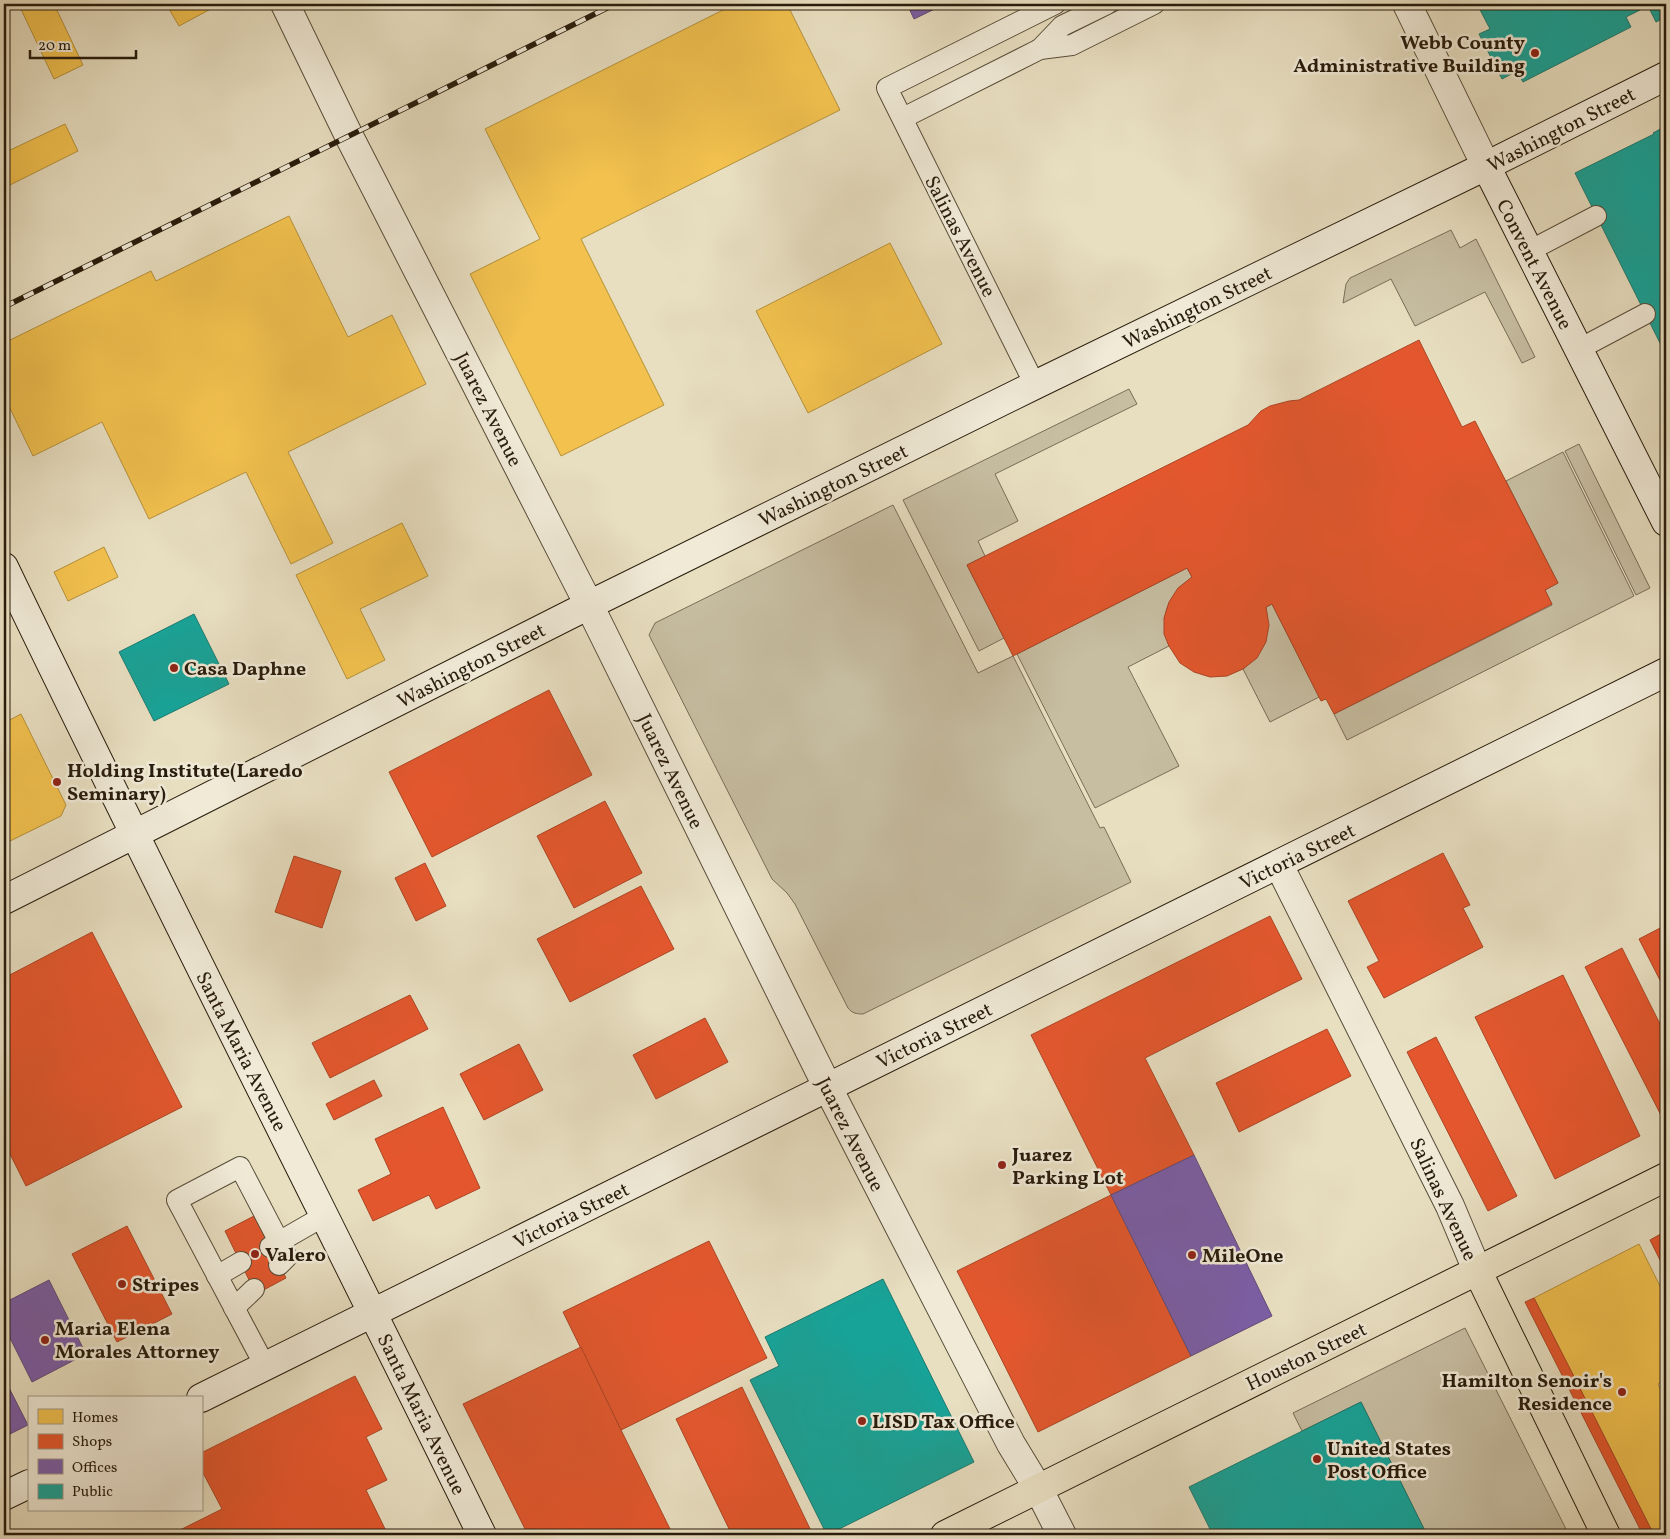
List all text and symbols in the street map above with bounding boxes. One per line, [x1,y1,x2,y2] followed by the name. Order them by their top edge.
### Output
[30,28,136,60] scale bar
[1293,30,1525,81] place label: Webb County Administrative Building
[38,36,71,57] text: 20 m
[1529,47,1541,59] marker: Webb County Administrative Building
[1483,81,1641,180] street label: Washington Street
[917,171,1002,302] street label: Salinas Avenue
[1488,195,1578,335] street label: Convent Avenue
[1118,260,1277,357] street label: Washington Street
[446,348,528,472] street label: Juarez Avenue
[754,438,913,535] street label: Washington Street
[393,617,551,716] street label: Washington Street
[184,656,306,684] place label: Casa Daphne
[168,662,180,674] marker: Casa Daphne
[629,710,709,834] street label: Juarez Avenue
[67,758,303,809] place label: Holding Institute(Laredo Seminary)
[51,776,63,788] marker: Holding Institute(Laredo Seminary)
[1235,818,1361,898] street label: Victoria Street
[188,967,293,1137] street label: Santa Maria Avenue
[872,997,998,1077] street label: Victoria Street
[808,1073,890,1197] street label: Juarez Avenue
[1401,1134,1483,1266] street label: Salinas Avenue
[1011,1142,1124,1193] place label: Juarez Parking Lot
[996,1159,1008,1171] marker: Juarez Parking Lot
[509,1177,635,1257] street label: Victoria Street
[265,1242,326,1270] place label: Valero
[1202,1243,1283,1271] place label: MileOne
[249,1248,261,1260] marker: Valero
[1186,1249,1198,1261] marker: MileOne
[132,1272,199,1300] place label: Stripes
[116,1278,128,1290] marker: Stripes
[55,1316,219,1367] place label: Maria Elena Morales Attorney
[1242,1316,1372,1399] street label: Houston Street
[369,1330,471,1500] street label: Santa Maria Avenue
[39,1334,51,1346] marker: Maria Elena Morales Attorney
[1441,1368,1612,1419] place label: Hamilton Senoir's Residence
[1616,1386,1628,1398] marker: Hamilton Senoir's Residence
[28,1396,202,1512] legend
[72,1408,118,1429] text: Homes
[872,1409,1015,1437] place label: LISD Tax Office
[856,1415,868,1427] marker: LISD Tax Office
[72,1432,112,1453] text: Shops
[1327,1436,1451,1487] place label: United States Post Office
[1311,1453,1323,1465] marker: United States Post Office
[72,1458,117,1479] text: Offices
[72,1482,113,1503] text: Public

